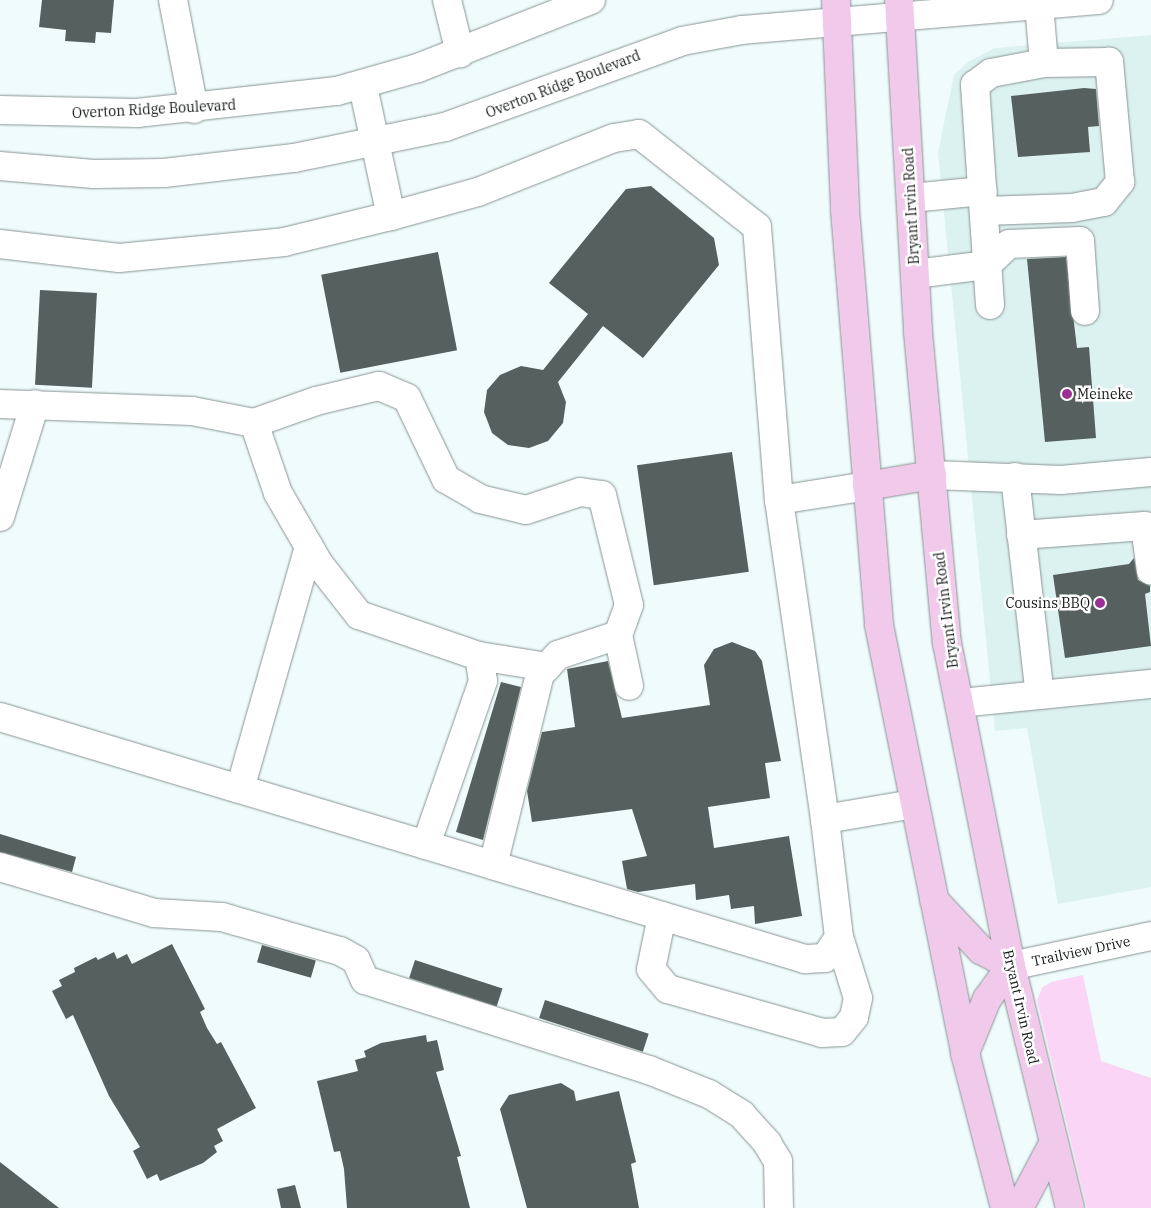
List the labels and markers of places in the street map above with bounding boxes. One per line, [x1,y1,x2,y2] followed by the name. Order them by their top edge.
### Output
[1077,386,1133,402] place label: Meineke
[1061,388,1073,400] marker: Meineke
[1005,595,1090,611] place label: Cousins BBQ
[1094,597,1106,609] marker: Cousins BBQ

